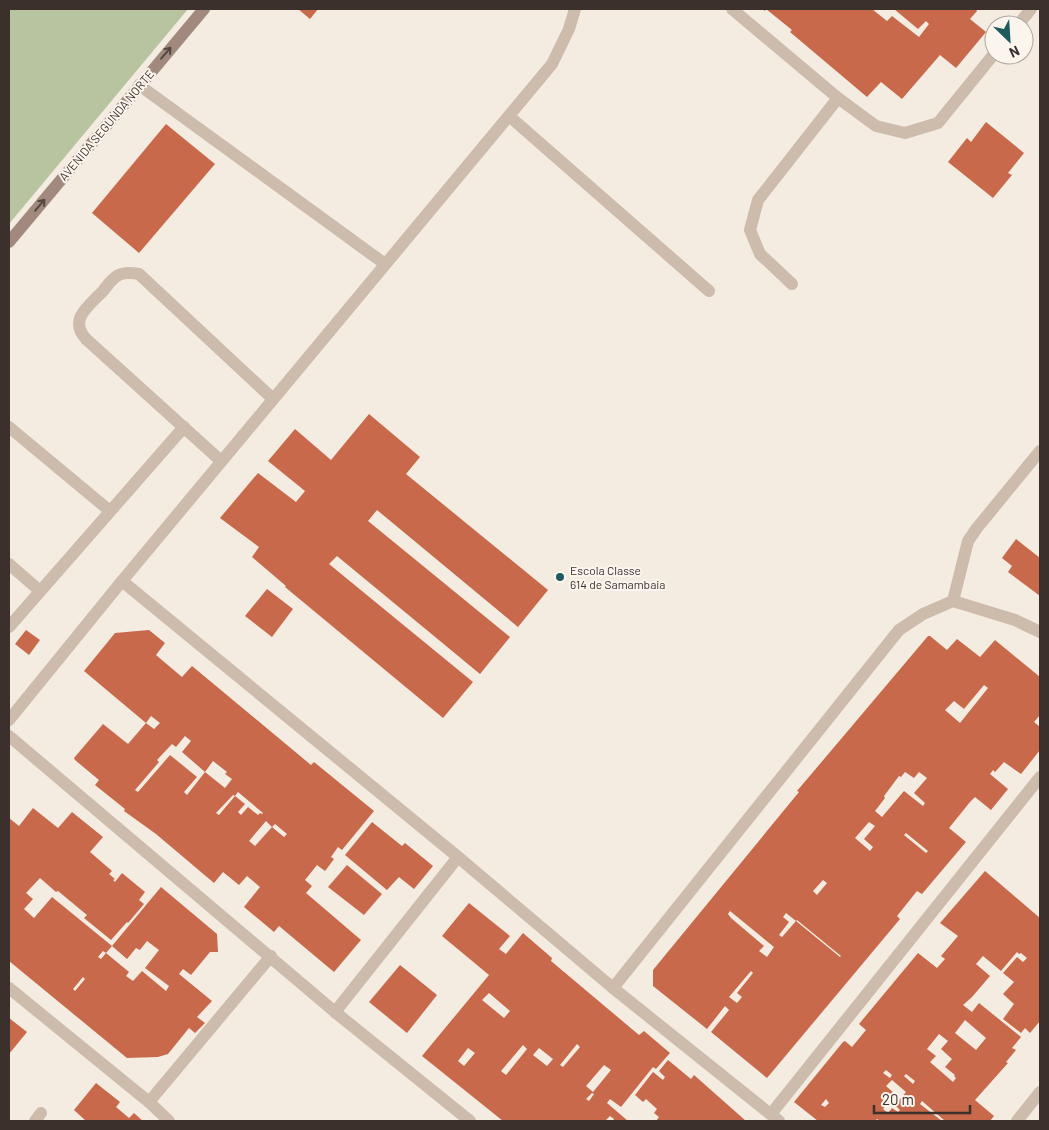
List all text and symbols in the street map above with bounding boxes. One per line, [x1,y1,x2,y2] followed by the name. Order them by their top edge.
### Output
[984,15,1034,65] north arrow
[1007,43,1023,62] text: N
[161,47,172,60] one-way arrow
[56,67,156,183] street label: AVENIDA SEGUNDA NORTE
[34,198,45,211] one-way arrow
[570,563,666,591] place label: Escola Classe 614 de Samambaia
[554,571,566,583] marker: Escola Classe 614 de Samambaia
[874,1082,970,1114] scale bar
[882,1090,914,1108] text: 20 m

